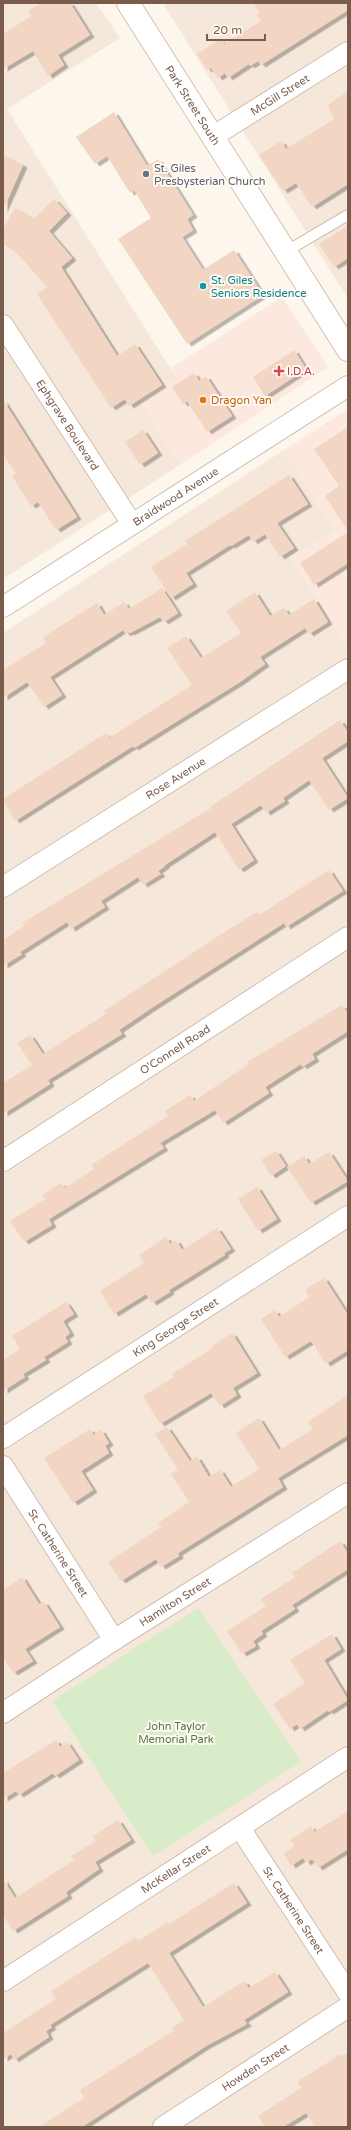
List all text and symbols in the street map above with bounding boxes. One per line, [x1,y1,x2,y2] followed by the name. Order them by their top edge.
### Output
[207,16,265,42] scale bar
[213,23,242,37] text: 20 m
[162,63,222,148] street label: Park Street South
[248,72,312,118] street label: McGill Street
[154,162,266,188] place label: St. Giles Presbysterian Church
[141,169,151,179] marker: St. Giles Presbysterian Church
[211,274,306,300] place label: St. Giles Seniors Residence
[198,281,208,291] marker: St. Giles Seniors Residence
[287,365,315,378] place label: I.D.A.
[274,366,284,376] marker: I.D.A.
[33,377,102,473] street label: Ephgrave Boulevard
[211,394,272,407] place label: Dragon Yan
[198,395,208,405] marker: Dragon Yan
[131,465,221,529] street label: Braidwood Avenue
[143,755,208,802] street label: Rose Avenue
[138,1022,213,1077] street label: O'Connell Road
[130,1295,221,1360] street label: King George Street
[25,1507,91,1599] street label: St. Catherine Street
[137,1575,214,1629] street label: Hamilton Street
[138,1720,214,1746] park label: John Taylor Memorial Park
[139,1842,213,1897] street label: McKellar Street
[260,1864,327,1956] street label: St. Catherine Street
[219,2041,292,2094] street label: Howden Street

